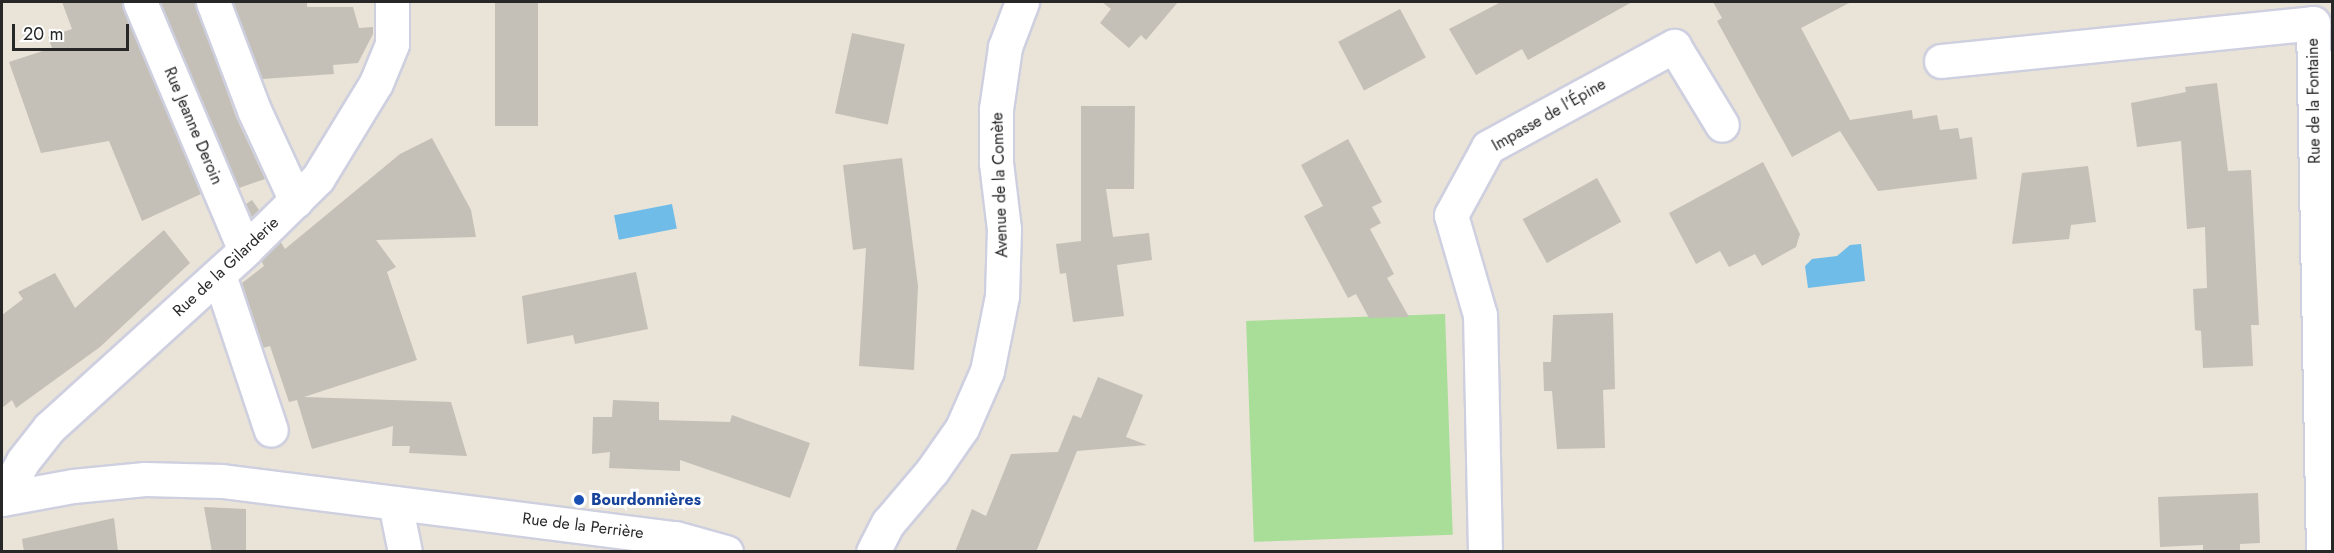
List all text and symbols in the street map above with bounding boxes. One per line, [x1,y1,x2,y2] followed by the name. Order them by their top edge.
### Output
[15,12,132,50] scale bar
[23,21,63,47] text: 20 m
[2303,38,2325,164] street label: Rue de la Fontaine
[160,64,226,188] street label: Rue Jeanne Deroin
[1489,75,1609,155] street label: Impasse de l'Épine
[988,112,1012,258] street label: Avenue de la Comète
[169,213,283,321] street label: Rue de la Gilarderie
[591,490,701,510] place label: Bourdonnières
[572,493,586,507] marker: Bourdonnières
[521,509,645,543] street label: Rue de la Perrière

